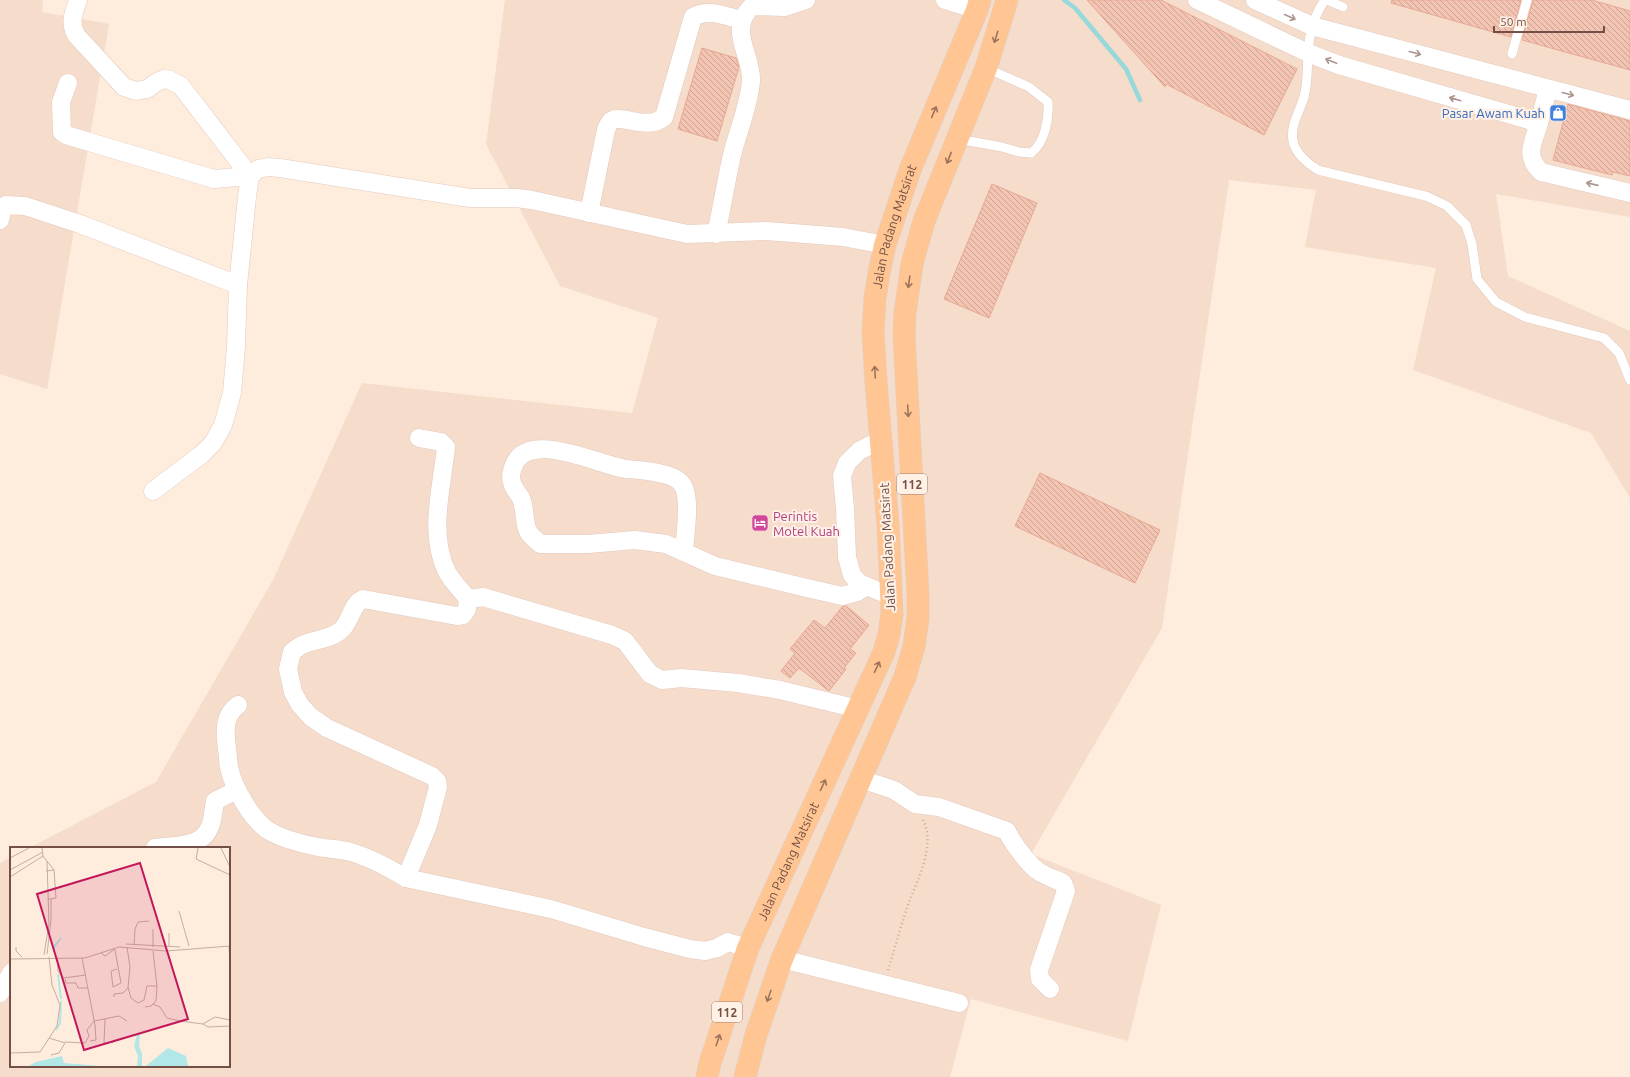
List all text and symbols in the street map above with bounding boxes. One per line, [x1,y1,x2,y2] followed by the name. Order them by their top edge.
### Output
[1494,8,1604,34] scale bar
[1284,14,1296,21] one-way arrow
[1500,15,1527,28] text: 50 m
[992,30,999,43] one-way arrow
[1408,50,1421,58] one-way arrow
[1325,57,1337,65] one-way arrow
[1561,90,1574,98] one-way arrow
[1449,95,1462,102] one-way arrow
[1548,103,1568,123] shop icon: Pasar Awam Kuah
[1442,106,1545,120] place label: Pasar Awam Kuah
[931,107,939,119] one-way arrow
[944,152,952,164] one-way arrow
[870,162,919,289] street label: Jalan Padang Matsirat
[1586,179,1599,187] one-way arrow
[905,275,913,288] one-way arrow
[872,366,879,379] one-way arrow
[904,404,912,417] one-way arrow
[897,474,927,494] road number: 112
[877,482,897,612] street label: Jalan Padang Matsirat
[773,509,840,538] place label: Perintis Motel Kuah
[750,513,770,533] hotel icon: Perintis Motel Kuah
[874,661,881,673] one-way arrow
[820,779,827,791] one-way arrow
[755,800,821,923] street label: Jalan Padang Matsirat
[10,847,230,1067] inset map
[765,989,773,1001] one-way arrow
[712,1002,742,1022] road number: 112
[715,1033,722,1046] one-way arrow

